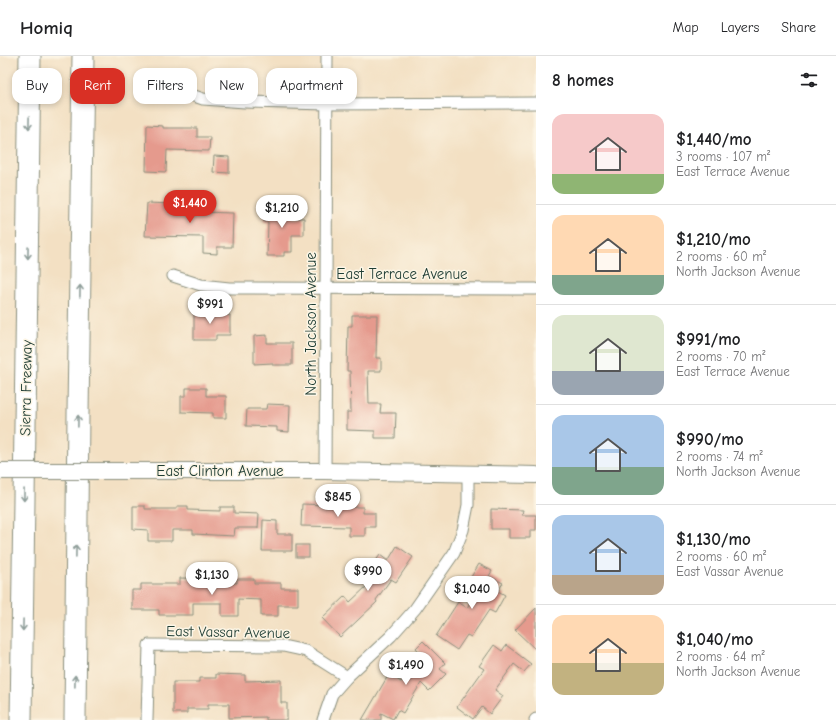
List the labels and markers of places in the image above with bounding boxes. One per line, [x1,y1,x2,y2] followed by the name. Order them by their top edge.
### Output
[157,190,223,224] pin: $1,440
[249,195,315,229] pin: $1,210
[186,291,234,325] pin: $991
[314,484,362,518] pin: $845
[344,558,392,592] pin: $990
[179,562,245,596] pin: $1,130
[439,576,505,610] pin: $1,040
[373,652,439,686] pin: $1,490

